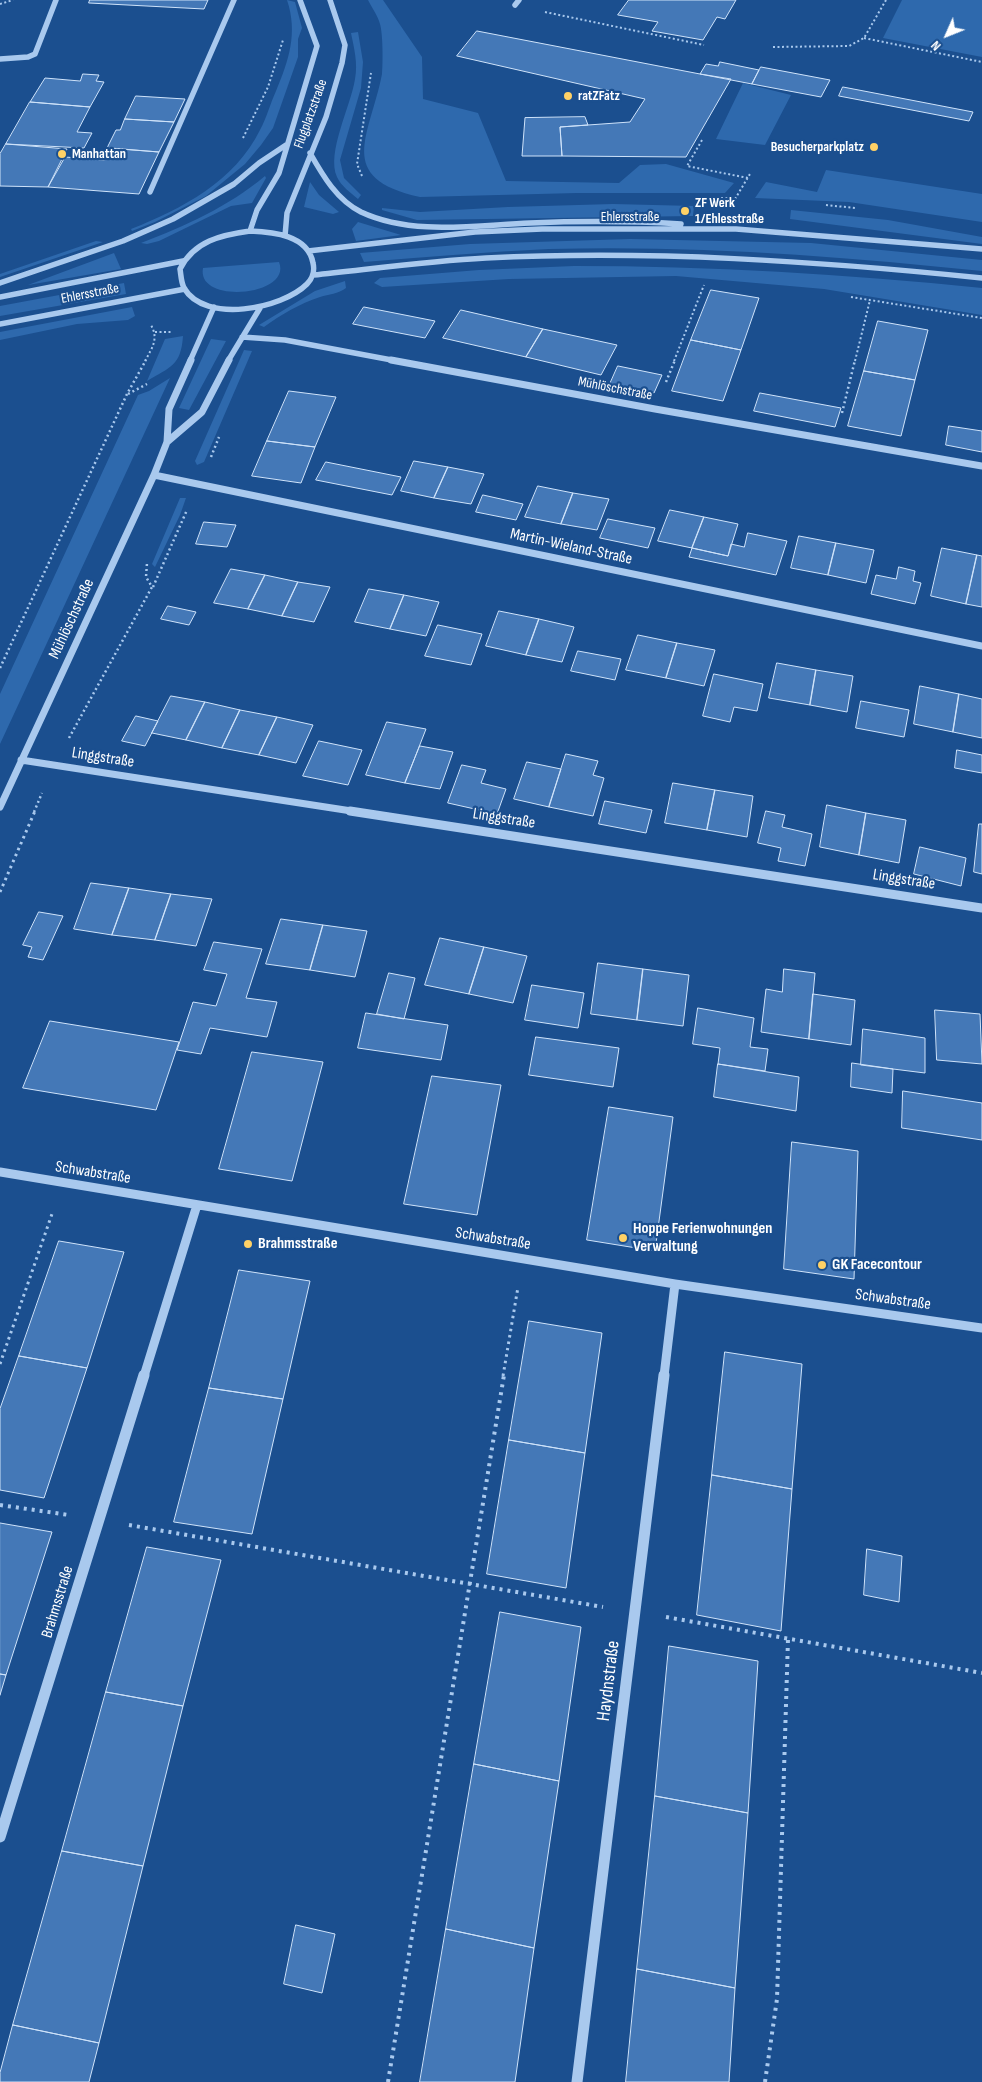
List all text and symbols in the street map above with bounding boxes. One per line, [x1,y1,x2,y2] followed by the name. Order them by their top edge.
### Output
[922,10,972,60] north arrow
[927,37,945,54] text: N
[291,77,331,151] street label: Flugplatzstraße
[578,88,620,104] place label: ratZFatz
[562,90,574,102] marker: ratZFatz
[771,139,864,155] place label: Besucherparkplatz
[868,141,880,153] marker: Besucherparkplatz
[72,146,126,162] place label: Manhattan
[56,148,68,160] marker: Manhattan
[695,195,764,228] place label: ZF Werk 1/Ehlesstraße
[679,205,691,217] marker: ZF Werk 1/Ehlesstraße
[601,209,659,225] street label: Ehlersstraße
[60,280,120,308] street label: Ehlersstraße
[576,374,654,404] street label: Mühlöschstraße
[508,525,634,569] street label: Martin-Wieland-Straße
[45,576,99,662] street label: Mühlöschstraße
[70,744,136,772] street label: Linggstraße
[471,805,537,833] street label: Linggstraße
[871,866,937,894] street label: Linggstraße
[54,1158,132,1188] street label: Schwabstraße
[633,1219,772,1257] place label: Hoppe Ferienwohnungen Verwaltung
[454,1224,532,1254] street label: Schwabstraße
[617,1232,629,1244] marker: Hoppe Ferienwohnungen Verwaltung
[258,1234,338,1254] place label: Brahmsstraße
[242,1238,254,1250] marker: Brahmsstraße
[832,1255,922,1275] place label: GK Facecontour
[816,1259,828,1271] marker: GK Facecontour
[854,1285,932,1315] street label: Schwabstraße
[38,1564,78,1640] street label: Brahmsstraße
[593,1640,625,1722] street label: Haydnstraße

